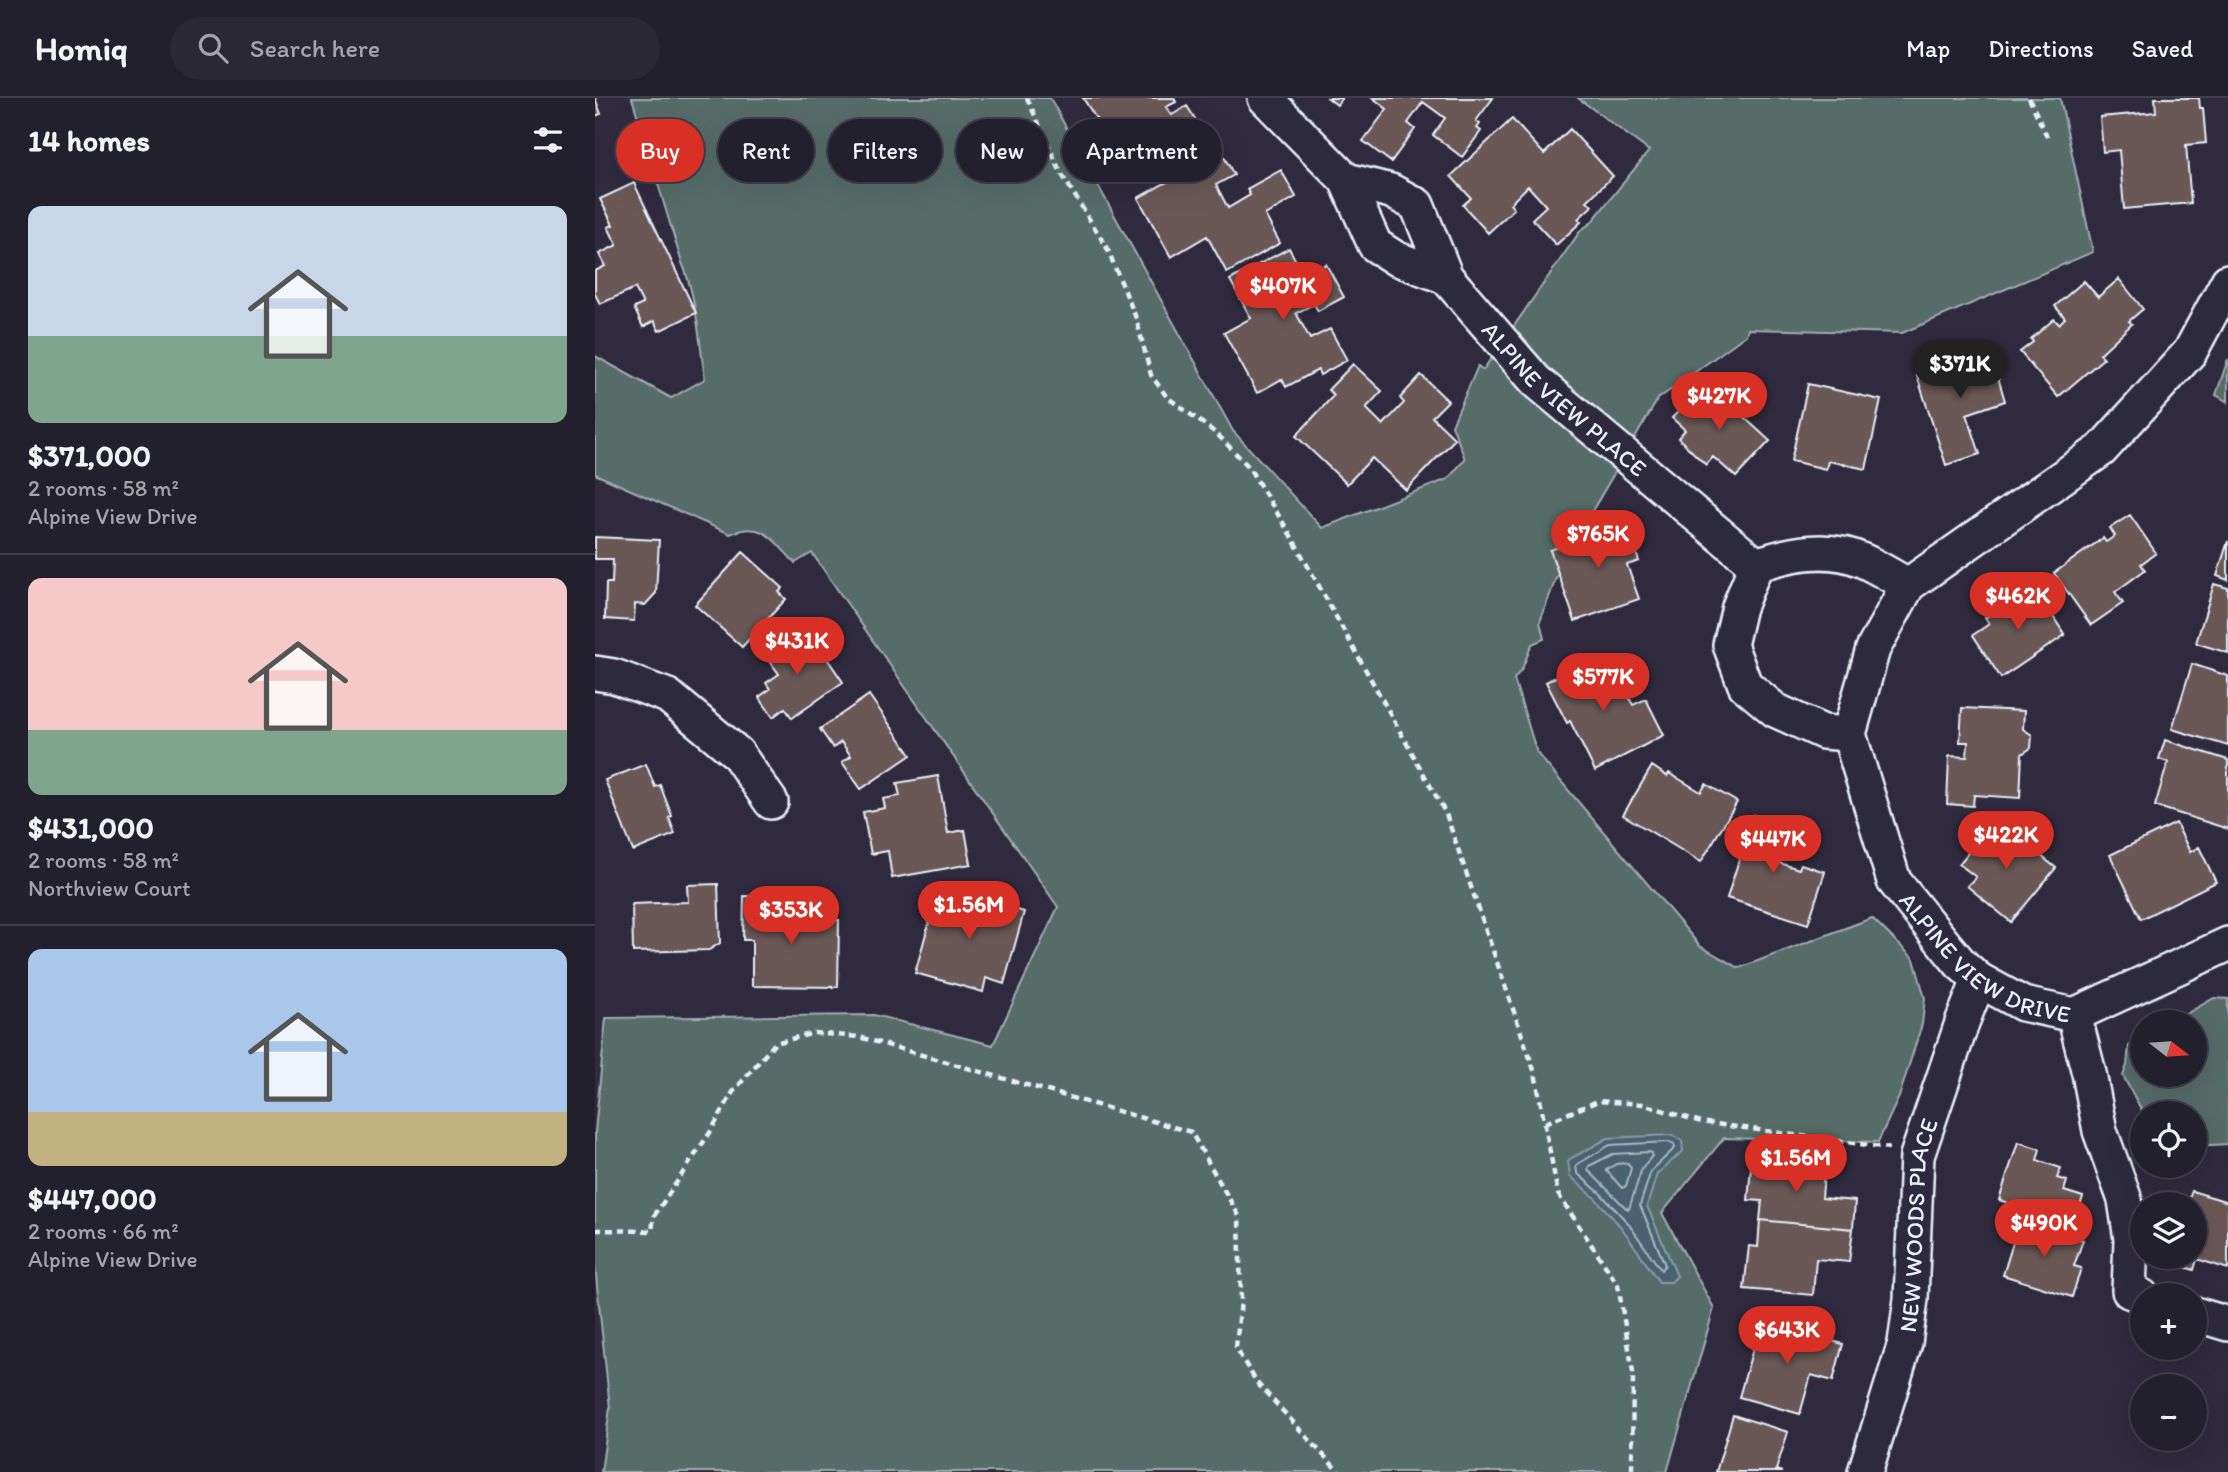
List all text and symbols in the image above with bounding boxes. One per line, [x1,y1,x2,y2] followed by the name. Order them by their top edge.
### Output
[170,17,660,80] search box
[35,29,128,68] text: Homiq
[194,29,232,67] icon: search
[250,32,380,64] text: Search here
[1906,34,1950,63] text: Map
[1988,34,2094,63] text: Directions
[2132,34,2193,63] text: Saved
[616,119,704,182] chip: Buy
[718,119,814,182] chip: Rent
[828,119,942,182] chip: Filters
[956,119,1048,182] chip: New
[1062,119,1222,182] chip: Apartment
[529,121,567,159] icon: filters
[28,122,150,159] text: 14 homes
[235,251,361,377] icon: home
[1234,262,1332,322] pin: $407K
[1250,271,1316,299] text: $407K
[1476,315,1653,482] street label: ALPINE VIEW PLACE
[1911,341,2009,400] pin: $371K
[1930,349,1990,377] text: $371K
[1670,372,1768,432] pin: $427K
[1687,381,1751,409] text: $427K
[28,437,151,474] text: $371,000
[28,474,179,502] text: 2 rooms · 58 m²
[28,502,198,530] text: Alpine View Drive
[1549,510,1647,570] pin: $765K
[1567,519,1629,547] text: $765K
[1969,573,2067,632] pin: $462K
[1986,581,2050,609] text: $462K
[748,618,846,677] pin: $431K
[235,623,361,749] icon: home
[765,626,829,654] text: $431K
[1554,654,1652,713] pin: $577K
[1572,662,1634,690] text: $577K
[28,809,154,846] text: $431,000
[1957,812,2055,871] pin: $422K
[1724,816,1822,875] pin: $447K
[1974,820,2038,848] text: $422K
[1740,824,1806,852] text: $447K
[28,846,179,874] text: 2 rooms · 58 m²
[28,874,191,902] text: Northview Court
[912,882,1026,941] pin: $1.56M
[742,886,840,946] pin: $353K
[1894,886,2073,1028] street label: ALPINE VIEW DRIVE
[934,890,1004,918] text: $1.56M
[759,895,823,923] text: $353K
[235,994,361,1120] icon: home
[2130,1010,2207,1087] north arrow
[2130,1010,2207,1451] map controls
[2130,1101,2207,1178] button: locate
[1892,1114,1943,1334] street label: NEW WOODS PLACE
[1739,1134,1853,1194] pin: $1.56M
[1761,1143,1831,1171] text: $1.56M
[28,1180,157,1217] text: $447,000
[2130,1192,2207,1269] button: layers
[1995,1200,2093,1259] pin: $490K
[2011,1208,2077,1236] text: $490K
[28,1217,179,1245] text: 2 rooms · 66 m²
[28,1245,198,1273] text: Alpine View Drive
[2130,1283,2207,1360] button: +
[1738,1306,1836,1366] pin: $643K
[1755,1315,1819,1343] text: $643K
[2130,1374,2207,1451] button: −

